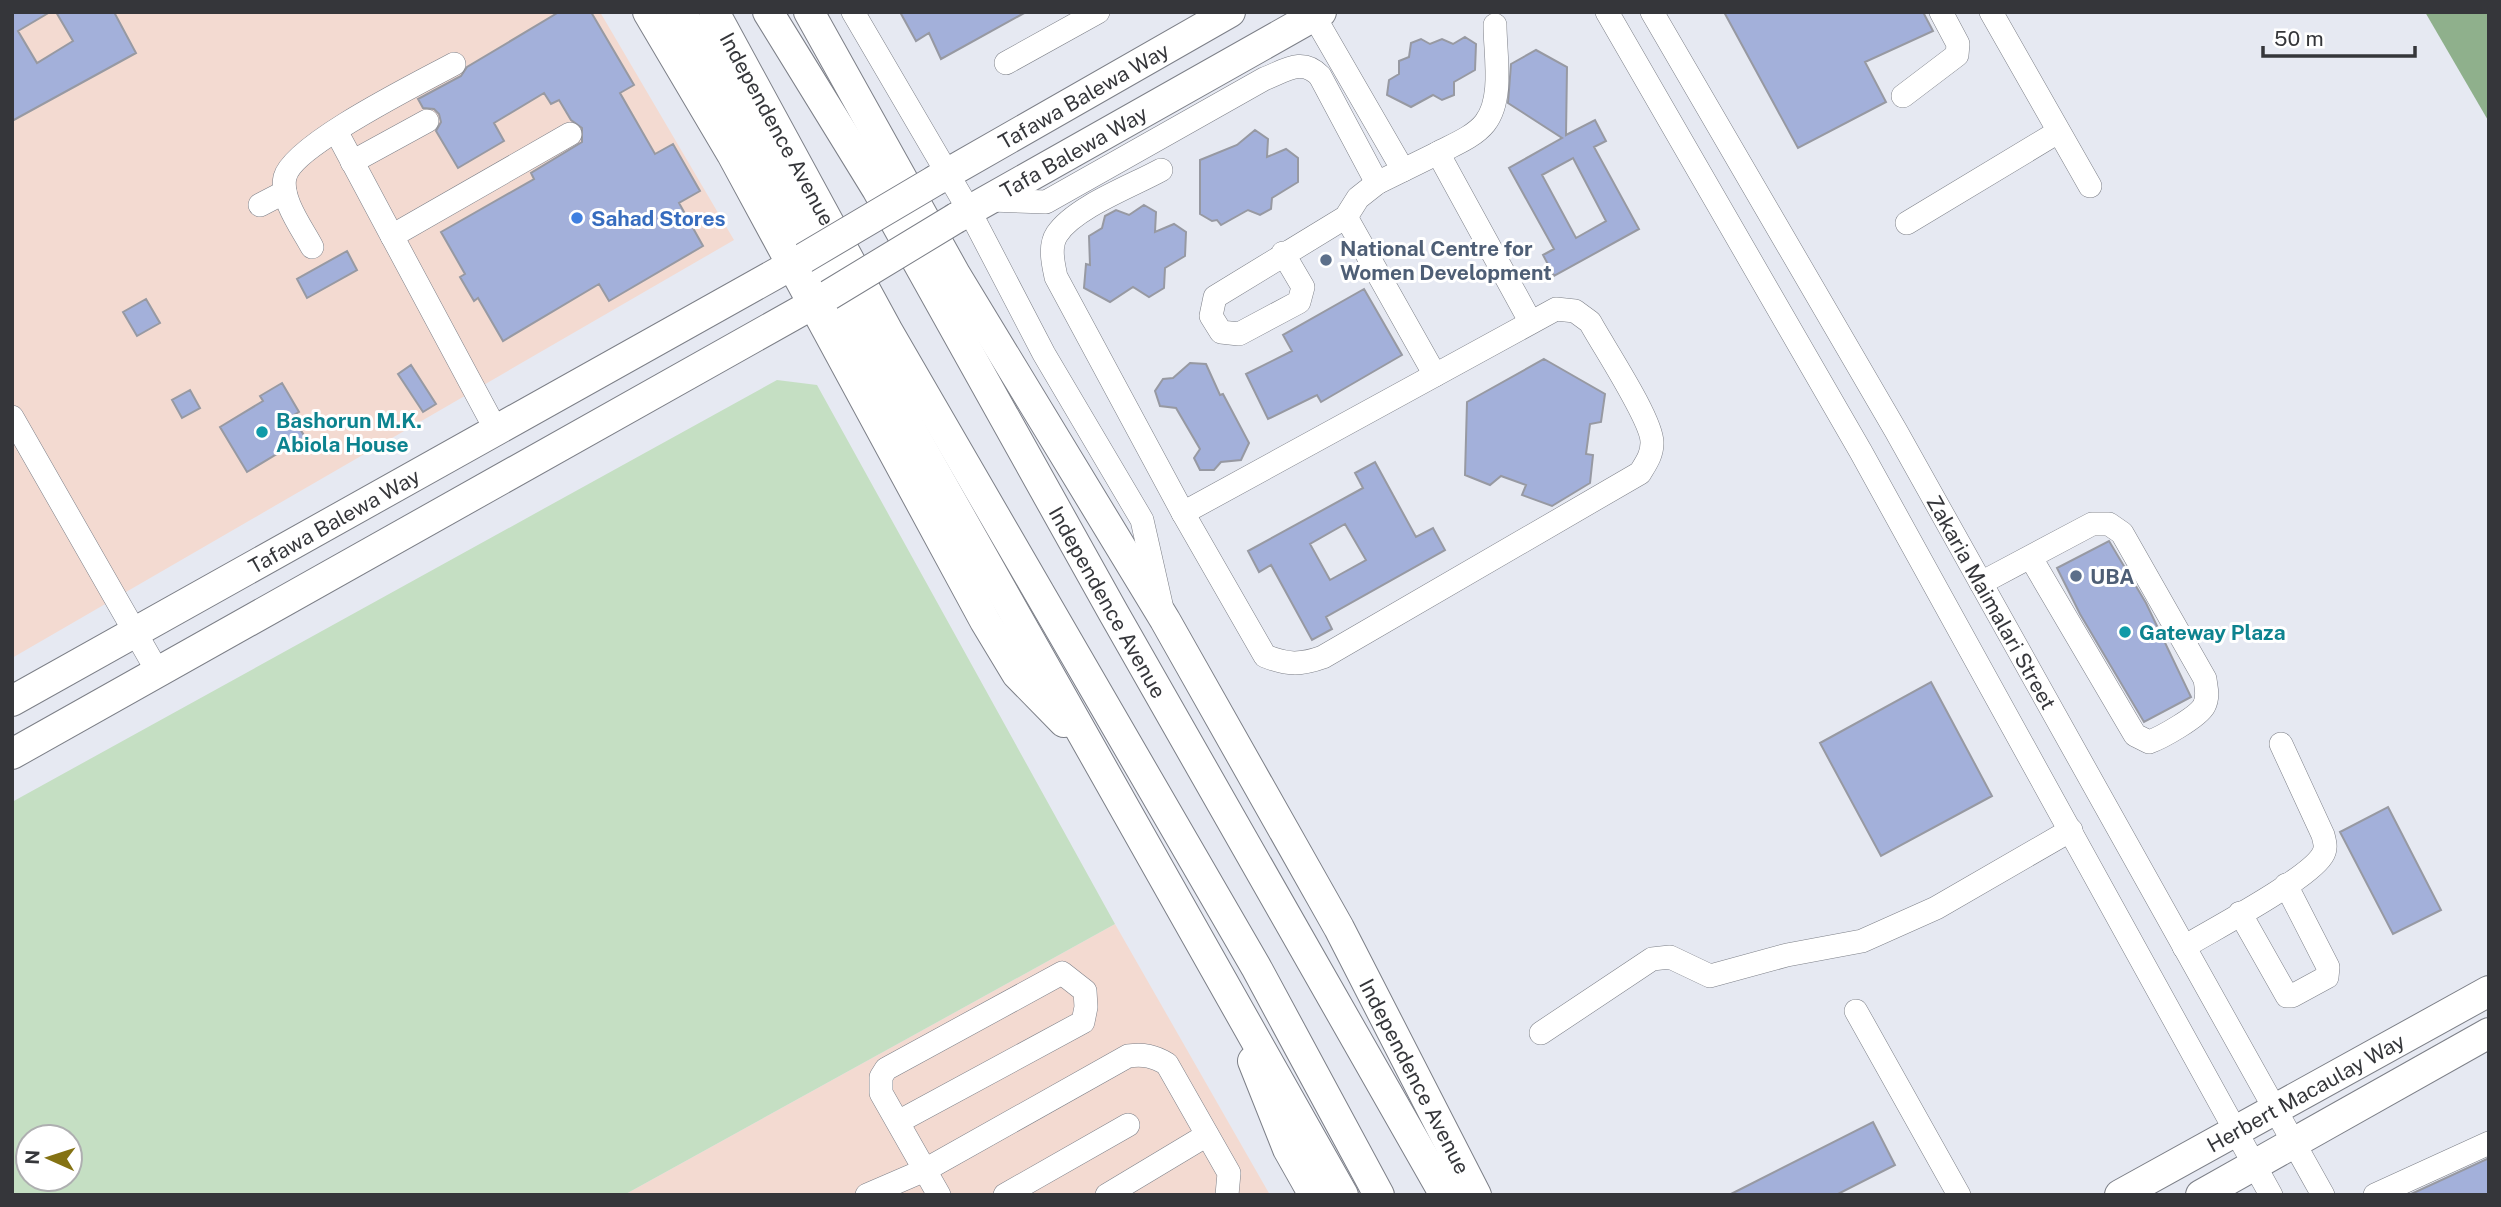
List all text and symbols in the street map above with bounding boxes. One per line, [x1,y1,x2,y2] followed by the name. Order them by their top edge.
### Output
[2263,14,2415,58] scale bar
[2274,26,2324,51] text: 50 m
[715,28,840,230] street label: Independence Avenue
[994,37,1173,154] street label: Tafawa Balewa Way
[996,100,1152,203] street label: Tafa Balewa Way
[591,206,726,231] place label: Sahad Stores
[569,210,585,226] marker: Sahad Stores
[1340,236,1552,285] place label: National Centre for Women Development
[1318,252,1334,268] marker: National Centre for Women Development
[276,408,422,457] place label: Bashorun M.K. Abiola House
[254,424,270,440] marker: Bashorun M.K. Abiola House
[244,463,424,579] street label: Tafawa Balewa Way
[1922,491,2062,714] street label: Zakaria Maimalari Street
[1044,502,1172,702] street label: Independence Avenue
[2090,564,2135,589] place label: UBA
[2068,568,2084,584] marker: UBA
[2139,620,2286,645] place label: Gateway Plaza
[2117,624,2133,640] marker: Gateway Plaza
[1355,974,1475,1178] street label: Independence Avenue
[2202,1028,2409,1157] street label: Herbert Macaulay Way
[14,1123,84,1193] north arrow
[21,1149,43,1165] text: N

